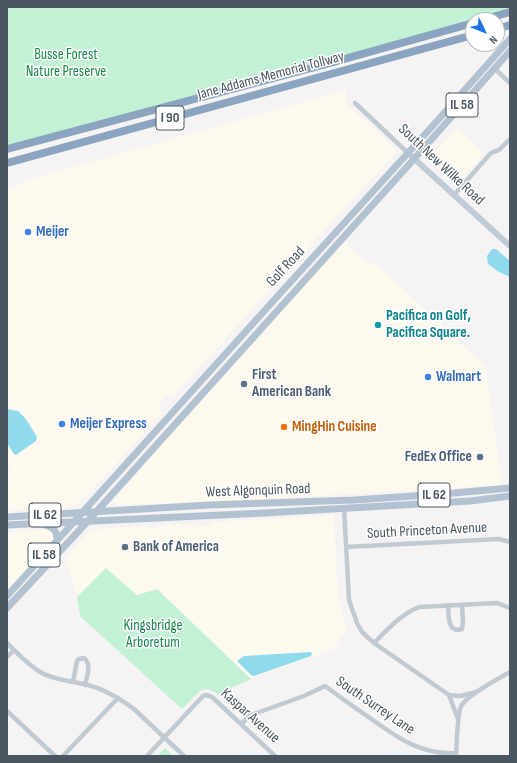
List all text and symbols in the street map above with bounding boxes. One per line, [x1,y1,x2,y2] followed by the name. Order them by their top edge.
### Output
[465,12,505,52] north arrow
[487,33,500,46] text: N
[26,46,106,81] park label: Busse Forest Nature Preserve
[196,48,346,104] street label: Jane Addams Memorial Tollway
[446,93,478,117] road number: IL 58
[156,106,184,130] road number: I 90
[394,121,488,209] street label: South New Wilke Road
[36,223,69,241] place label: Meijer
[23,227,33,237] marker: Meijer
[263,243,309,291] street label: Golf Road
[386,307,471,342] place label: Pacifica on Golf, Pacifica Square.
[373,320,383,330] marker: Pacifica on Golf, Pacifica Square.
[252,366,331,401] place label: First American Bank
[436,368,481,386] place label: Walmart
[423,372,433,382] marker: Walmart
[239,379,249,389] marker: First American Bank
[70,415,147,433] place label: Meijer Express
[292,418,377,436] place label: MingHin Cuisine
[57,419,67,429] marker: Meijer Express
[279,422,289,432] marker: MingHin Cuisine
[405,448,472,466] place label: FedEx Office
[475,452,485,462] marker: FedEx Office
[205,480,311,502] street label: West Algonquin Road
[418,483,450,507] road number: IL 62
[29,503,61,527] road number: IL 62
[366,519,488,543] street label: South Princeton Avenue
[133,538,219,556] place label: Bank of America
[120,542,130,552] marker: Bank of America
[28,543,60,567] road number: IL 58
[124,617,182,652] park label: Kingsbridge Arboretum
[332,673,418,739] street label: South Surrey Lane
[217,685,283,747] street label: Kaspar Avenue

